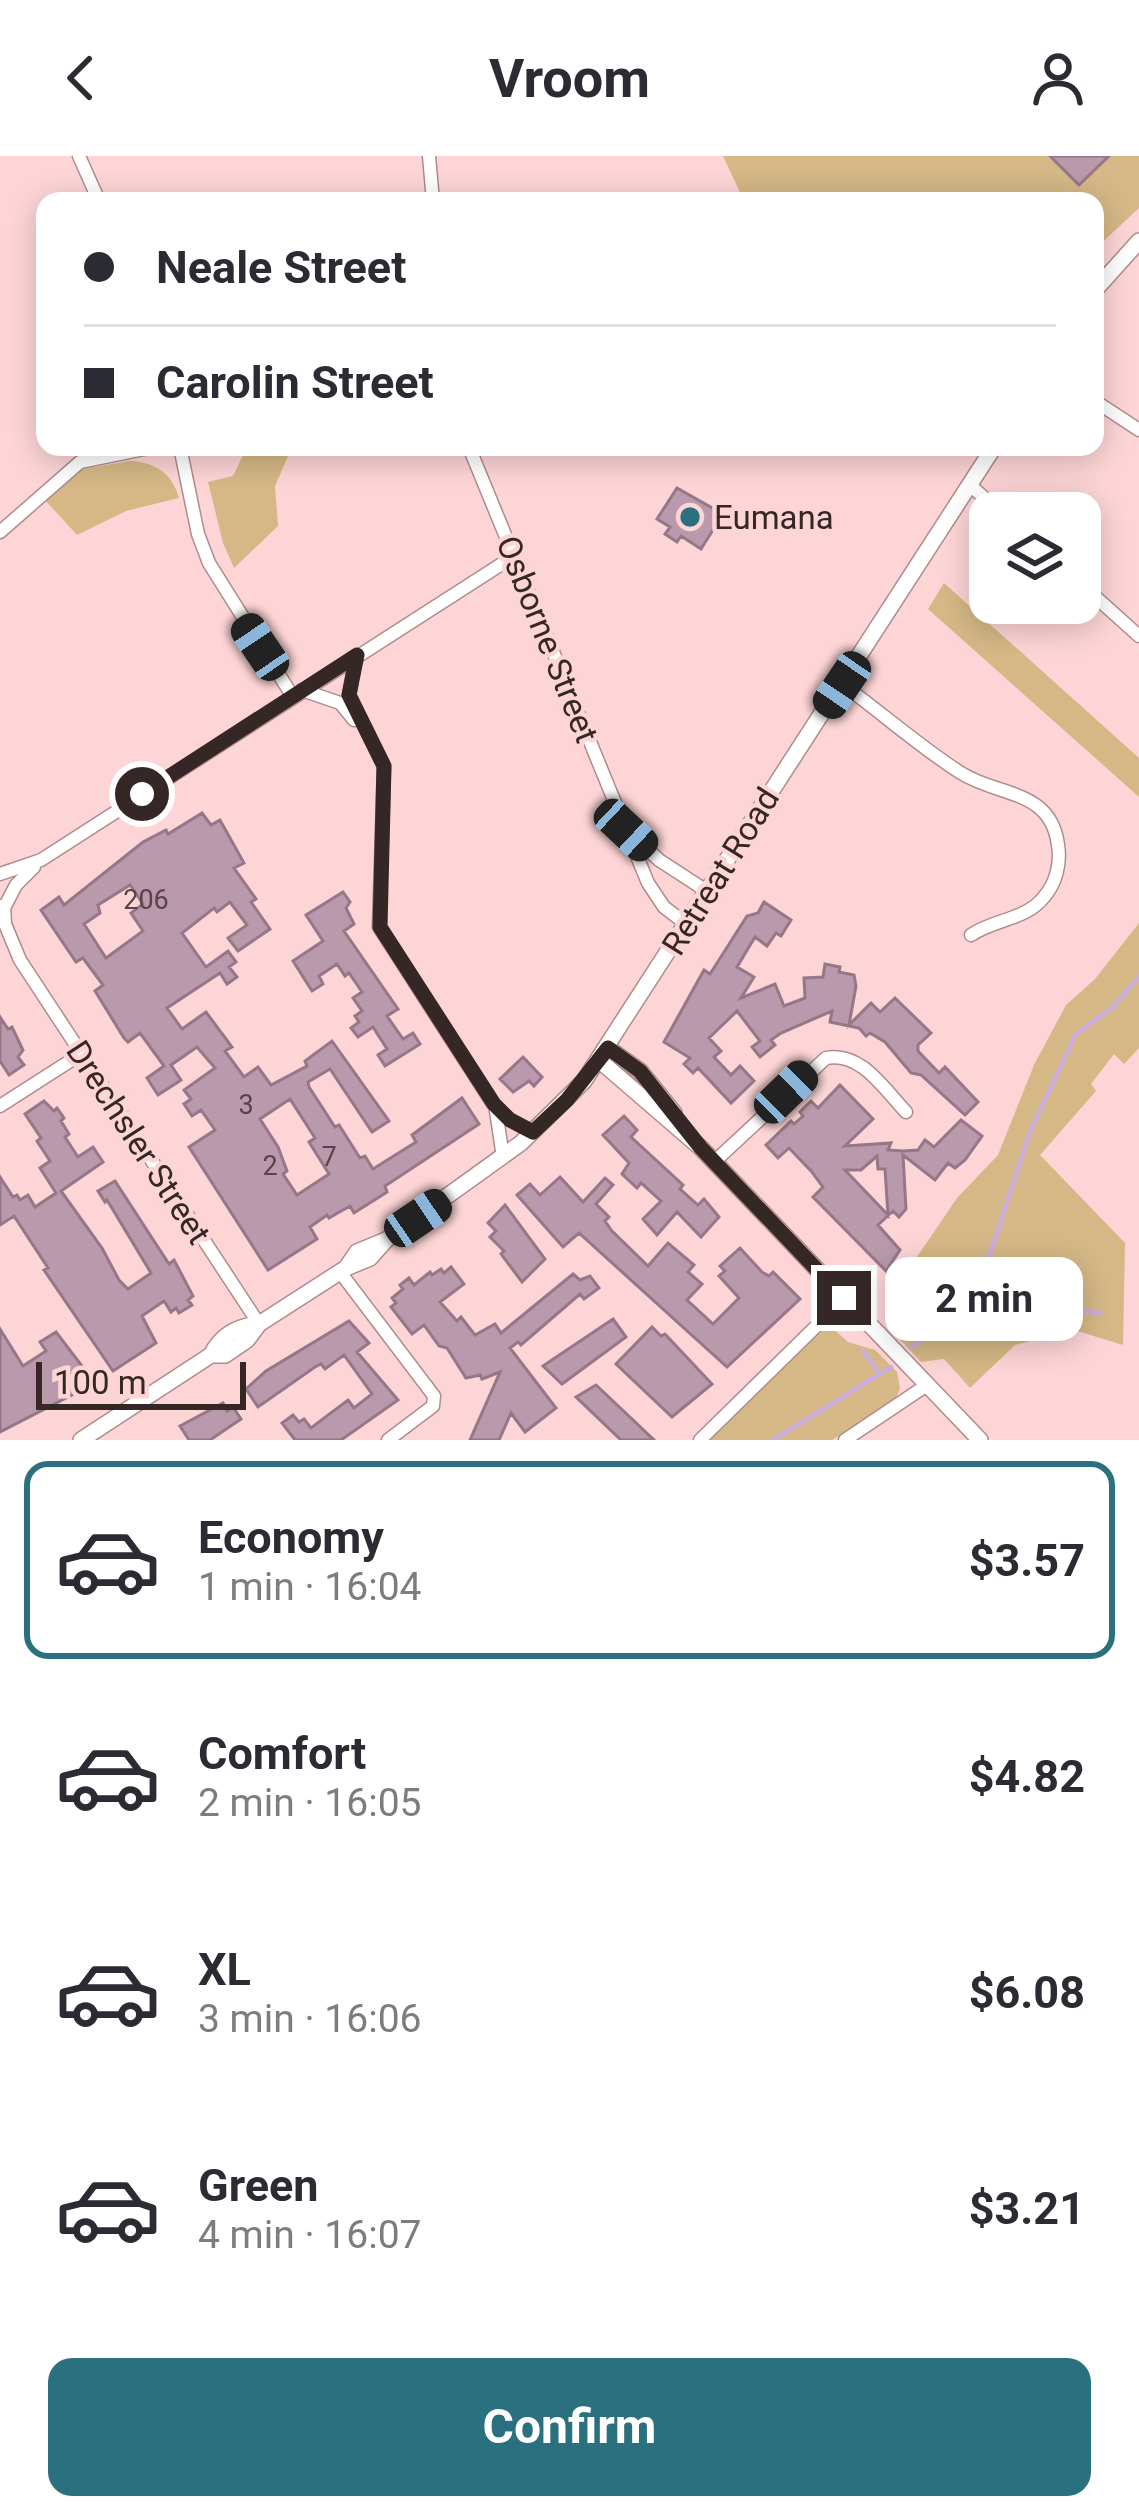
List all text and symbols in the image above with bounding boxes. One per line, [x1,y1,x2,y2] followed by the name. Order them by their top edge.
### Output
[48,45,114,111] icon: back
[1025,45,1091,111] icon: person
[489,47,650,110] text: Vroom
[156,241,406,294] text: Neale Street
[156,356,434,409] text: Carolin Street
[969,492,1101,624] map controls
[969,492,1101,624] button: layers
[714,498,834,537] place label: Eumana
[677,504,703,530] marker: Eumana
[488,530,607,748] street label: Osborne Street
[225,607,295,687] car
[807,645,877,725] car
[115,767,169,821] route start
[654,781,787,962] street label: Retreat Road
[587,792,665,868] car
[123,884,169,916] house number: 206
[58,1033,219,1251] street label: Drechsler Street
[748,1054,824,1130] car
[238,1089,254,1121] house number: 3
[321,1141,337,1173] house number: 7
[262,1150,278,1182] house number: 2
[378,1183,458,1253] car
[886,1256,1084,1340] callout: 2 min
[817,1271,871,1325] route end
[935,1276,1033,1322] text: 2 min
[36,1356,246,1409] scale bar
[54,1363,147,1402] text: 100 m
[54,1506,162,1614] icon: car
[198,1511,384,1564] text: Economy
[969,1534,1085,1587] text: $3.57
[198,1564,421,1610] text: 1 min · 16:04
[54,1722,162,1830] icon: car
[198,1727,366,1780] text: Comfort
[969,1750,1085,1803] text: $4.82
[198,1780,421,1826] text: 2 min · 16:05
[54,1938,162,2046] icon: car
[198,1943,251,1996] text: XL
[969,1966,1085,2019] text: $6.08
[198,1996,421,2042] text: 3 min · 16:06
[54,2154,162,2262] icon: car
[198,2159,319,2212] text: Green
[969,2182,1085,2235] text: $3.21
[198,2212,421,2258] text: 4 min · 16:07
[48,2358,1091,2496] button: Confirm

